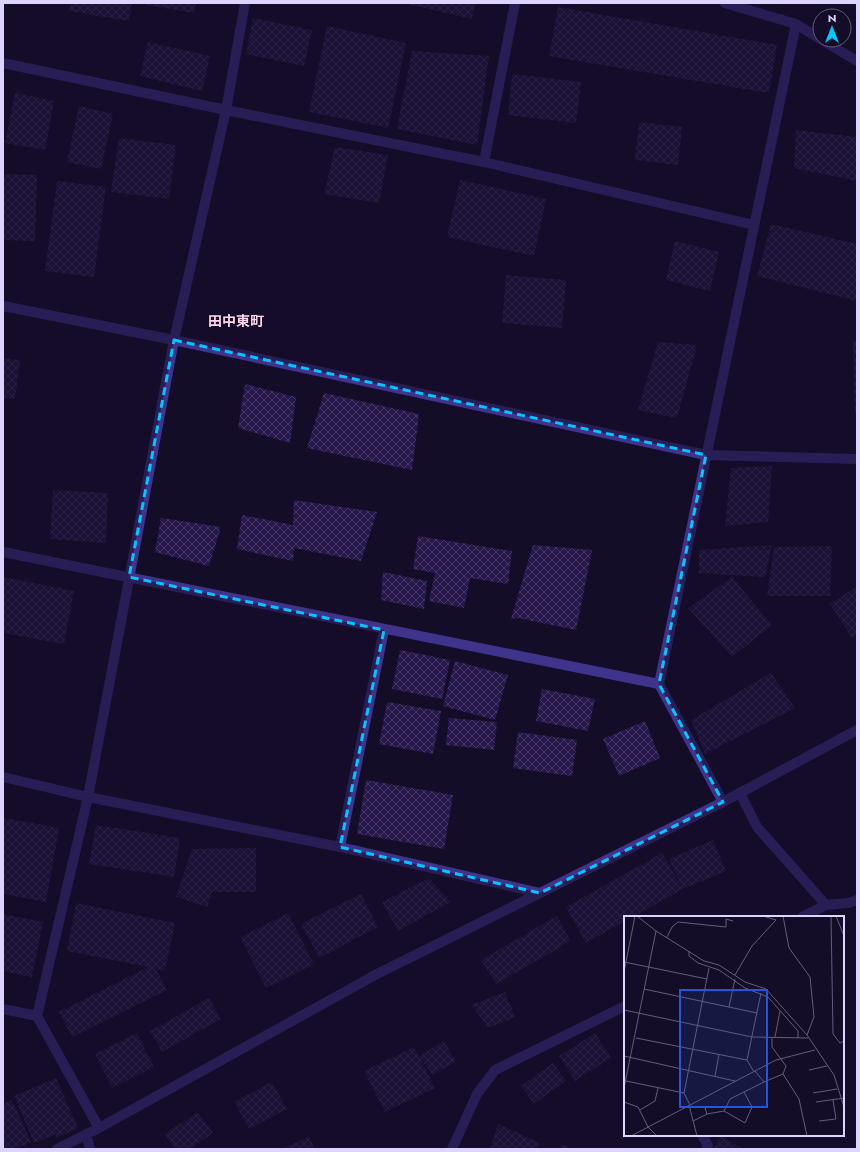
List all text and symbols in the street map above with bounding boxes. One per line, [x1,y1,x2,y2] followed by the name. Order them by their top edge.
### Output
[812,8,852,48] north arrow
[828,10,836,26] text: N
[208,311,264,331] district label: 田中東町
[624,916,844,1136] inset map

